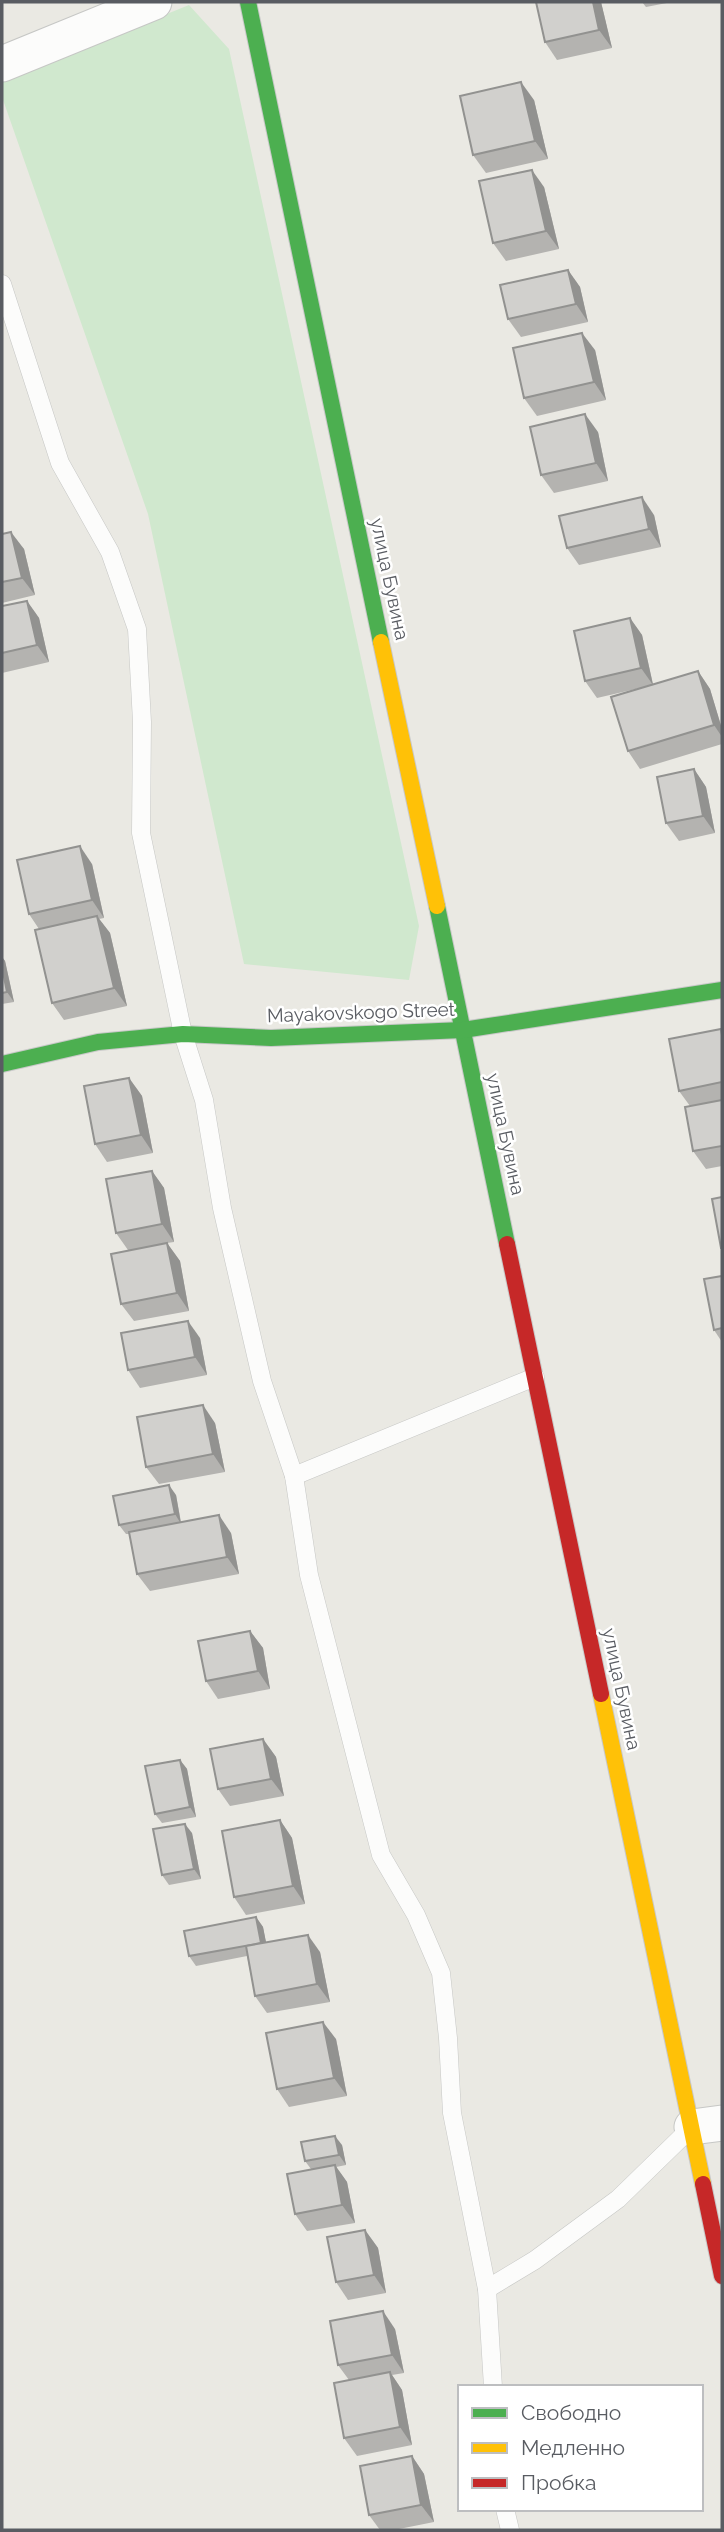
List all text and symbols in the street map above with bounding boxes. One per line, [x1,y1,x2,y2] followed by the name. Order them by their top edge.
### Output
[366,516,414,642] street label: улица Бувина
[267,998,456,1026] street label: Mayakovskogo Street
[482,1071,530,1197] street label: улица Бувина
[598,1626,646,1752] street label: улица Бувина
[458,2385,703,2511] legend
[521,2400,621,2425] text: Свободно
[521,2435,625,2460] text: Медленно
[521,2470,597,2495] text: Пробка

